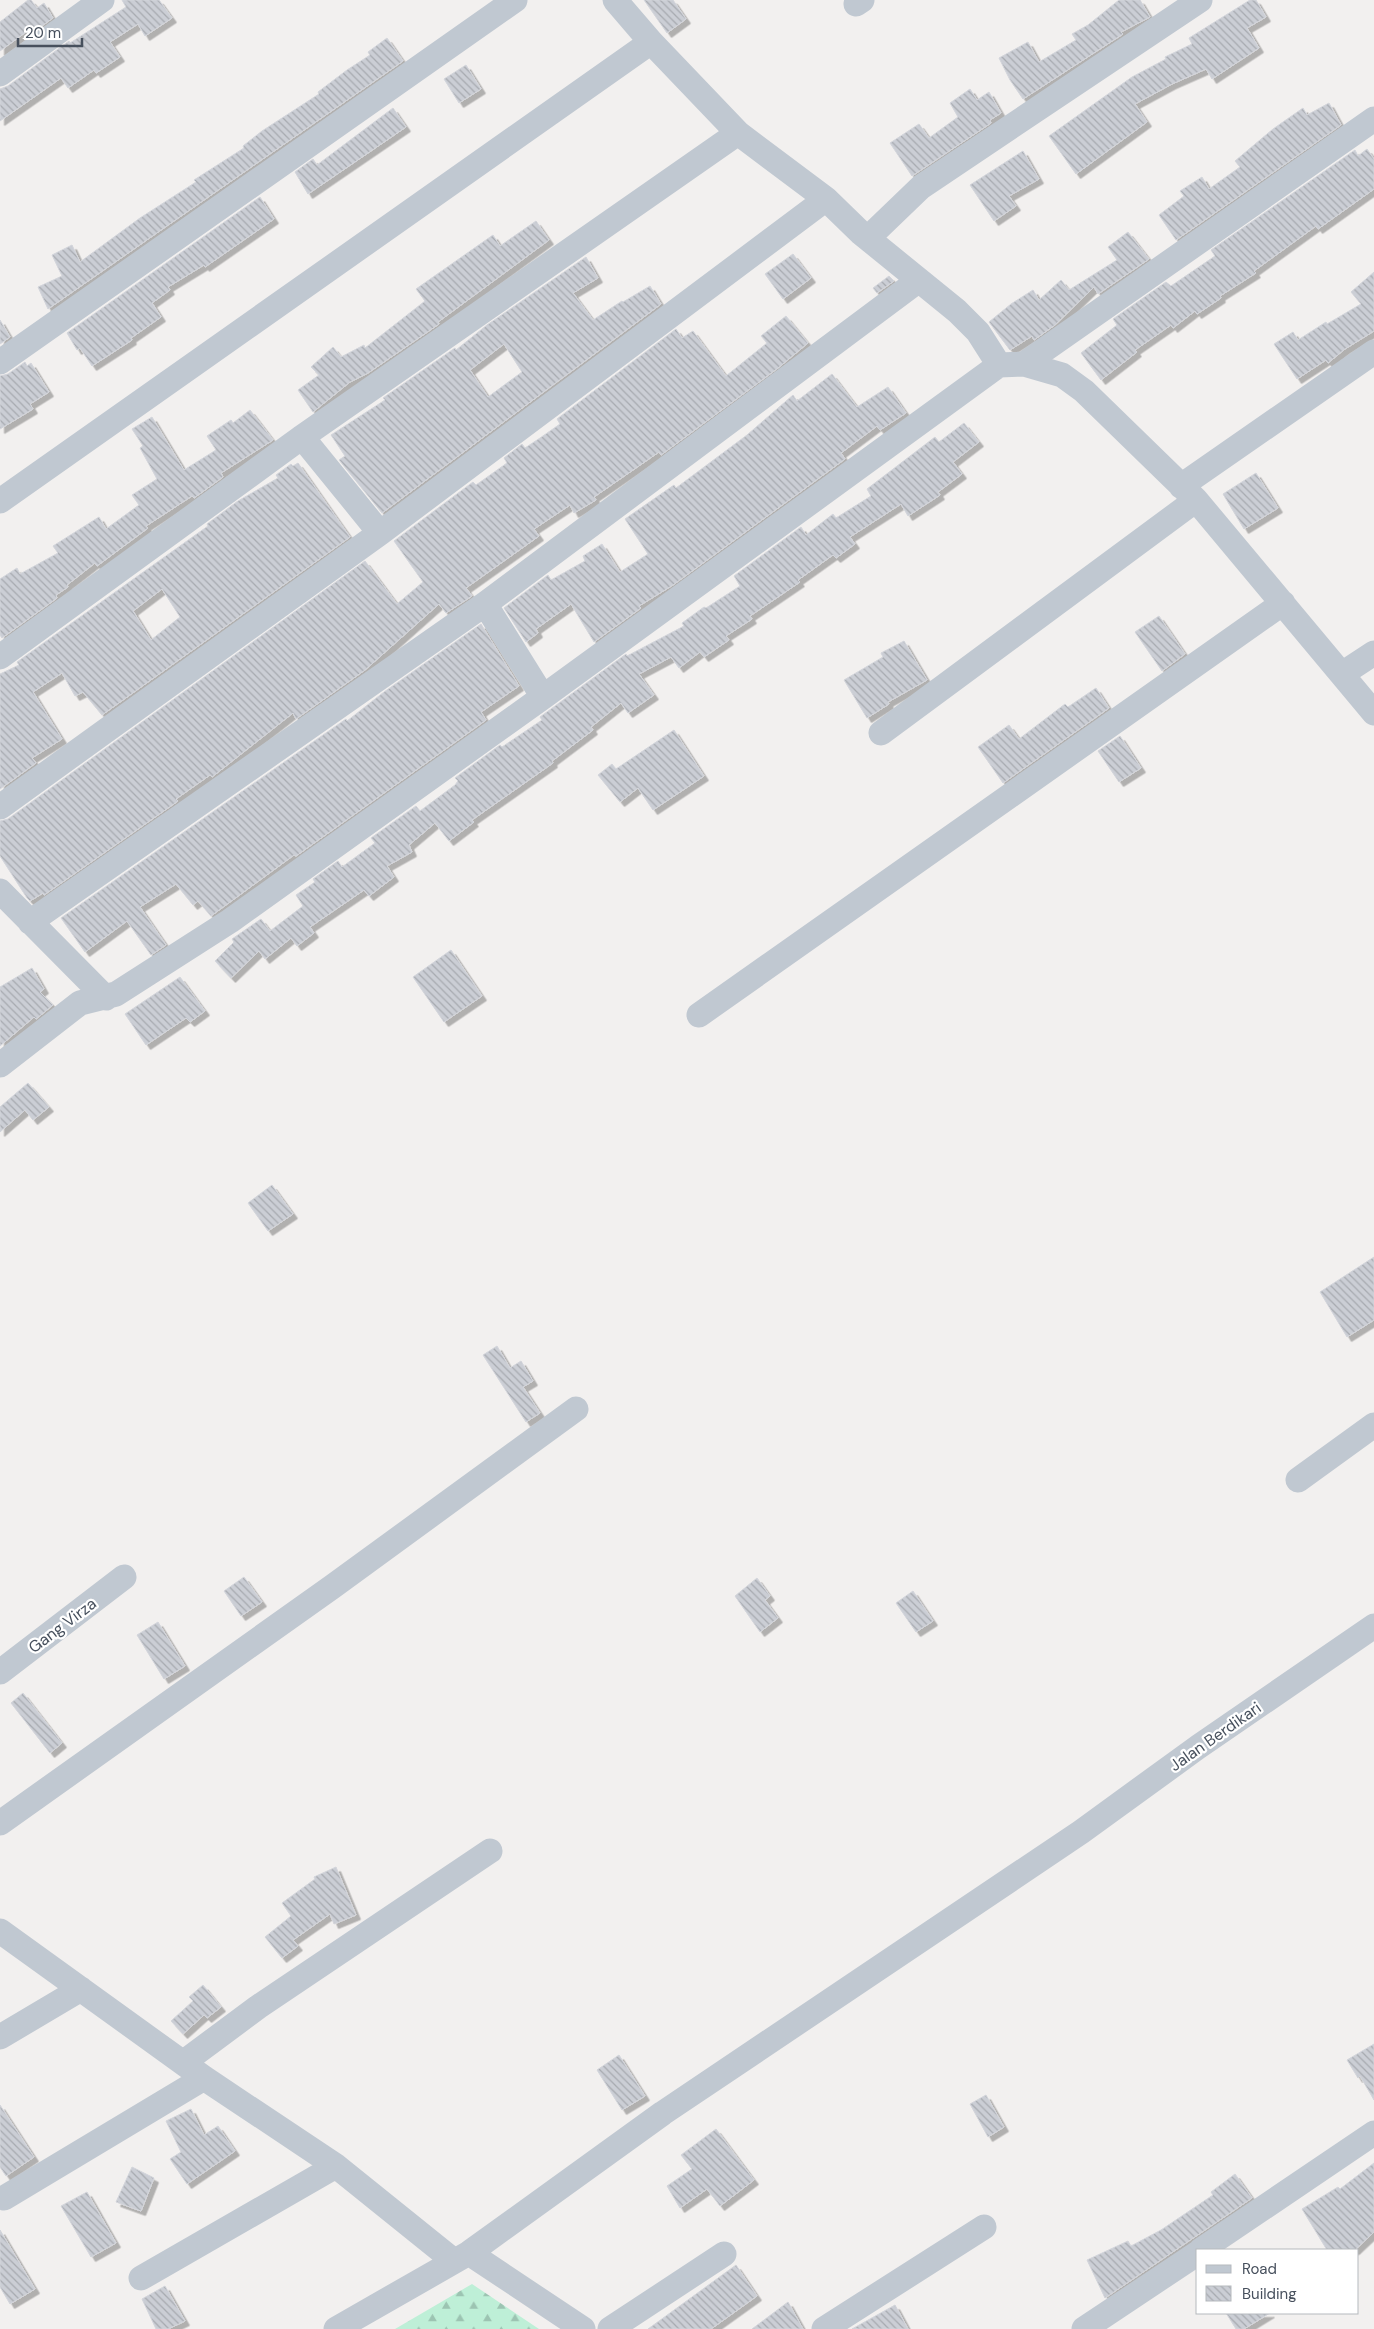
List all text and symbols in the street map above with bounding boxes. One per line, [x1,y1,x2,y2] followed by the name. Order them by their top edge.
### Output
[18,15,81,47] scale bar
[25,23,61,43] text: 20 m
[24,1593,100,1658] street label: Gang Virza
[1165,1697,1265,1776] street label: Jalan Berdikari
[1196,2249,1359,2314] legend
[1242,2259,1277,2279] text: Road
[1242,2284,1297,2304] text: Building

